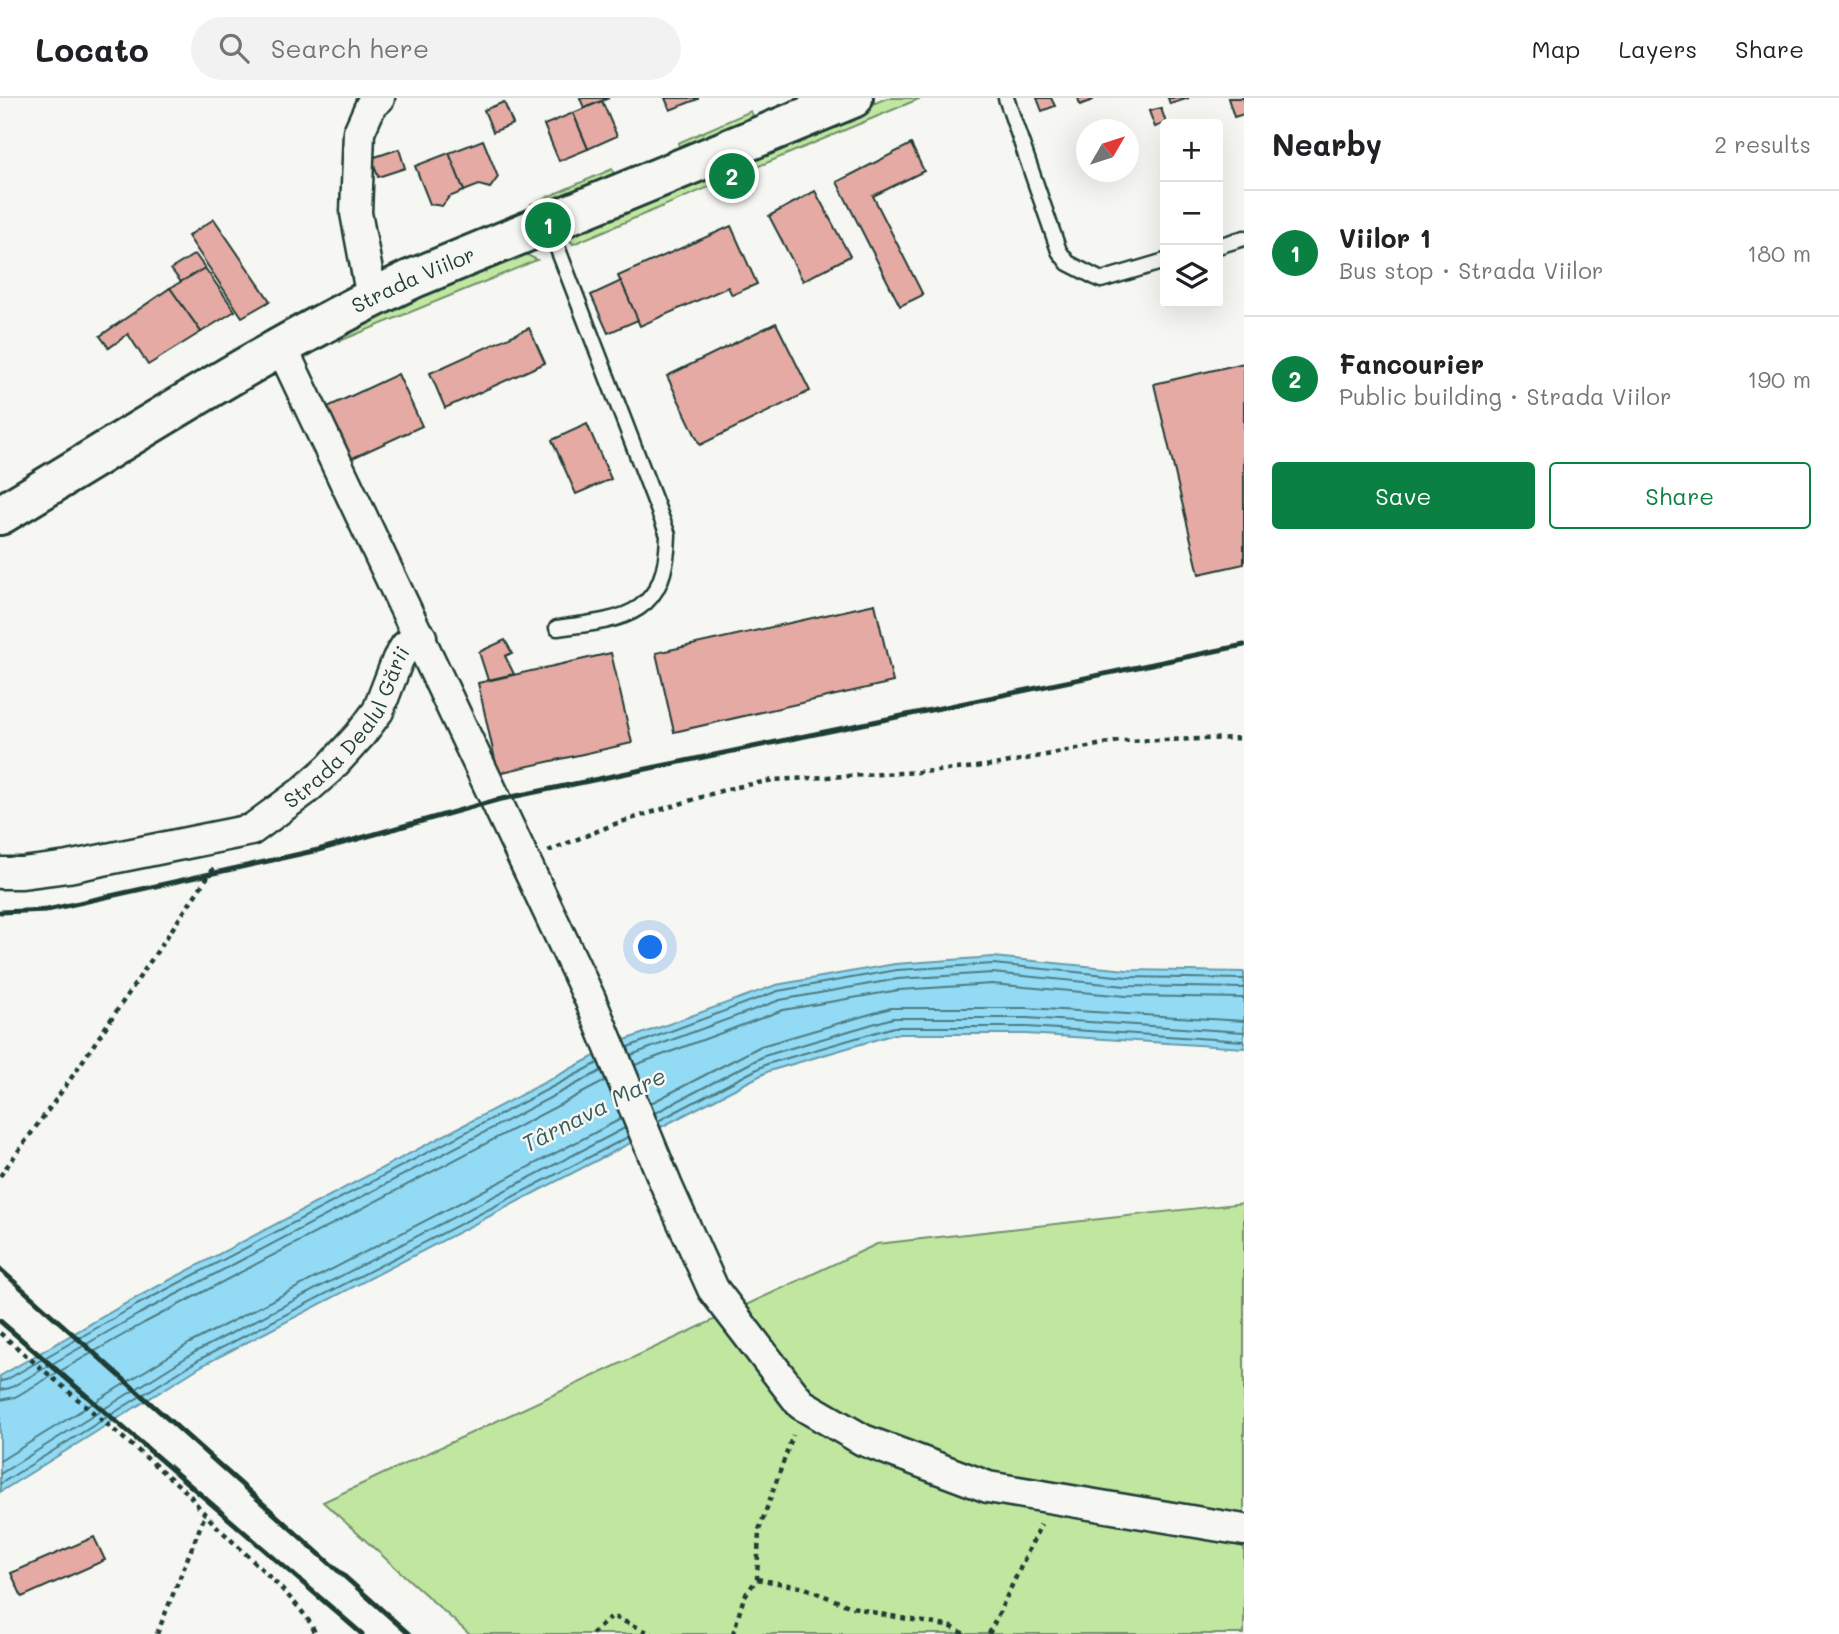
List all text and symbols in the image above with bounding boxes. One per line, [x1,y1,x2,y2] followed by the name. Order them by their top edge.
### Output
[191,17,681,80] search box
[35,27,149,70] text: Locato
[215,29,253,67] icon: search
[271,31,429,65] text: Search here
[1532,33,1580,64] text: Map
[1618,33,1697,64] text: Layers
[1735,33,1804,64] text: Share
[1076,119,1139,182] north arrow
[1160,119,1223,308] map controls
[1160,119,1223,182] button: +
[1272,124,1382,164] text: Nearby
[1714,129,1811,159] text: 2 results
[709,150,755,202] pin: 2
[1160,182,1223,245] button: −
[525,199,571,251] pin: 1
[1339,221,1431,255] text: Viilor 1
[1290,238,1300,268] text: 1
[1747,238,1811,268] text: 180 m
[347,240,479,319] street label: Strada Viilor
[1160,245,1223,308] button: layers
[1339,255,1603,285] text: Bus stop · Strada Viilor
[1339,347,1484,381] text: Fancourier
[1289,364,1301,394] text: 2
[1747,364,1811,394] text: 190 m
[1339,381,1672,411] text: Public building · Strada Viilor
[1272,462,1535,529] button: Save
[1549,462,1811,529] button: Share
[278,640,415,813] street label: Strada Dealul Gării
[633,930,667,964] your location
[516,1060,671,1158] water label: Târnava Mare

